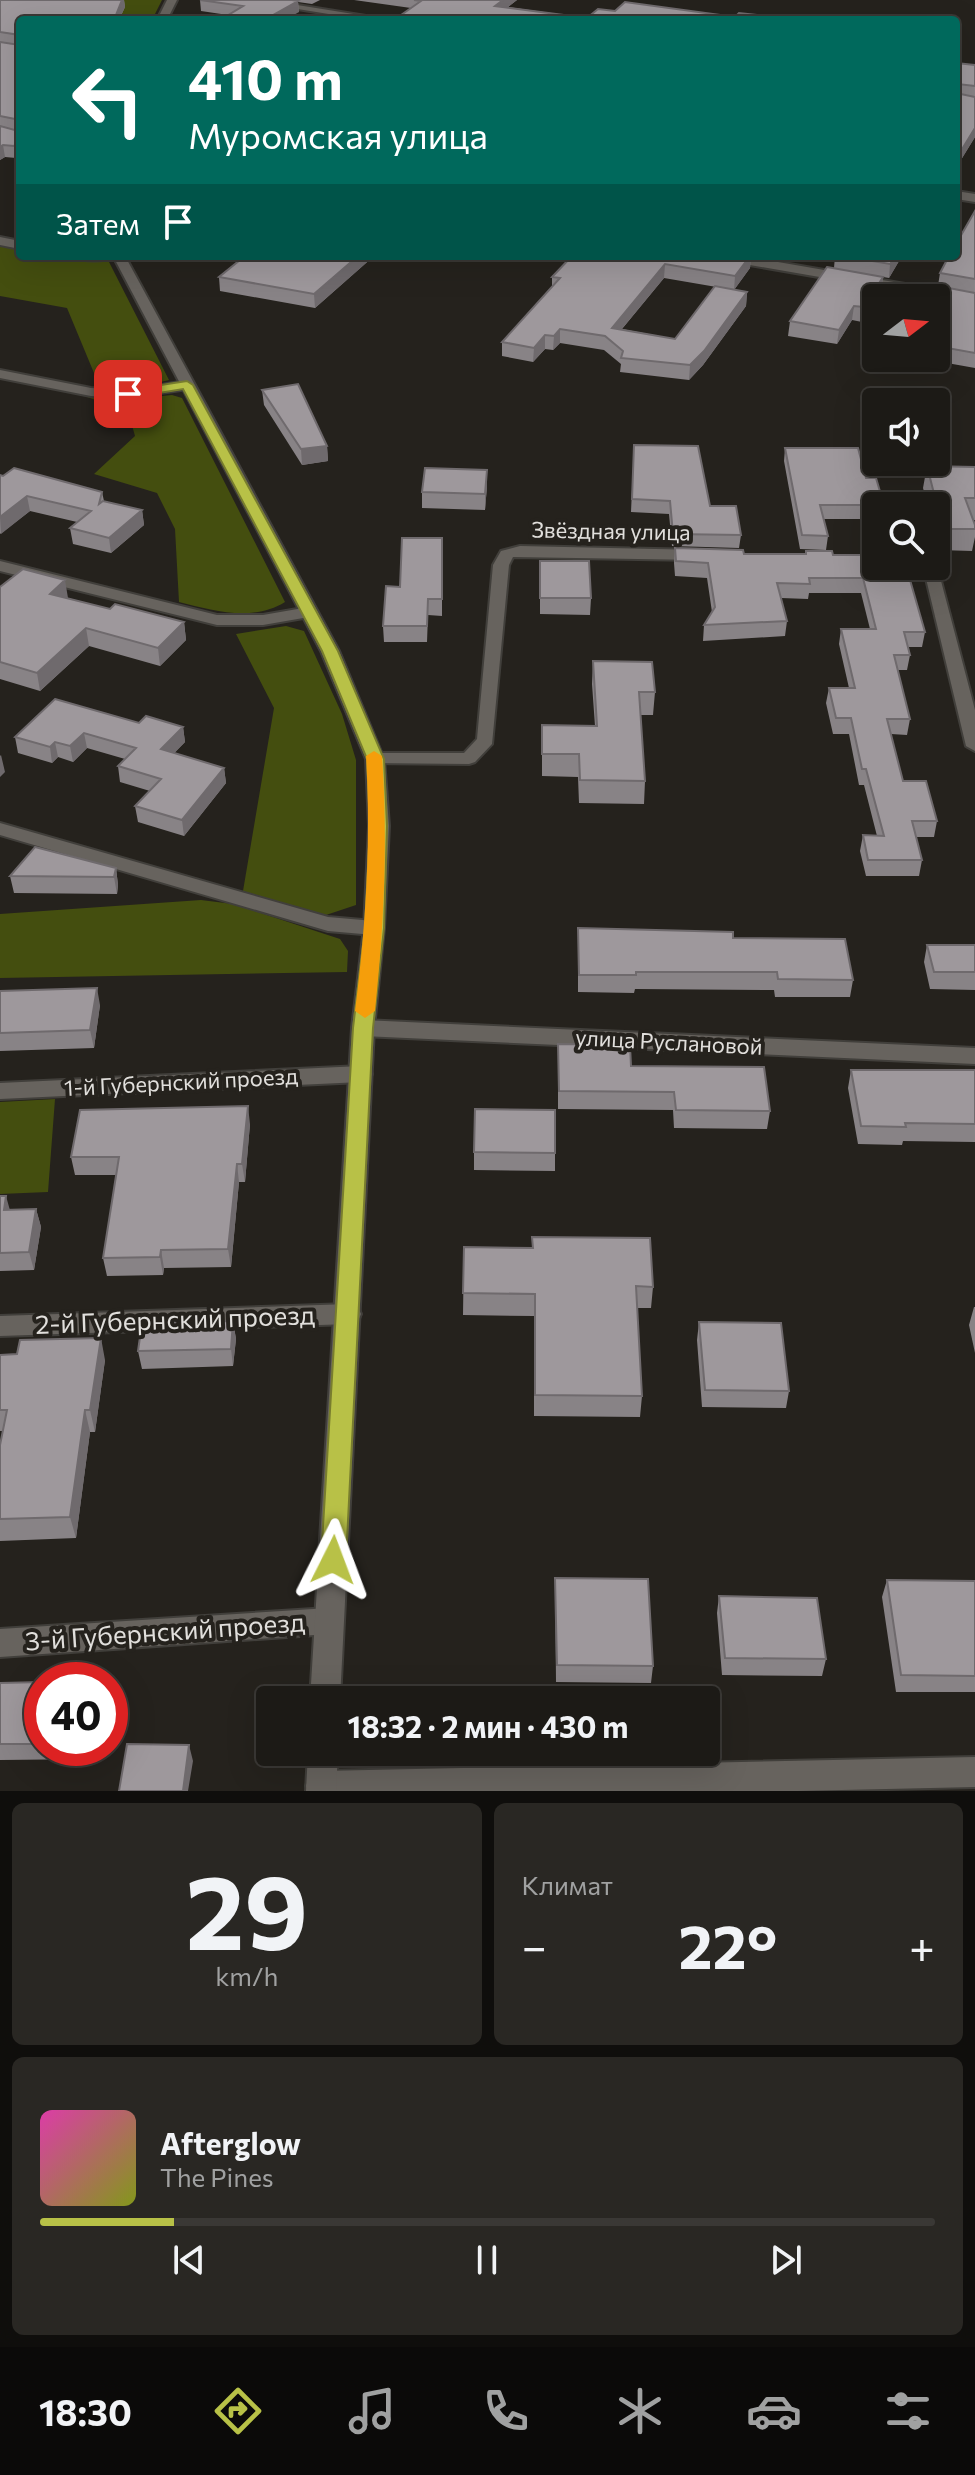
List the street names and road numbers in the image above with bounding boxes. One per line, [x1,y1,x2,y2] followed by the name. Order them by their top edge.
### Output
[531,516,691,545] street label: Звёздная улица
[575,1023,763,1060] street label: улица Руслановой
[63,1062,299,1101] street label: 1-й Губернский проезд
[35,1298,315,1339] street label: 2-й Губернский проезд
[24,1605,306,1656] street label: 3-й Губернский проезд

